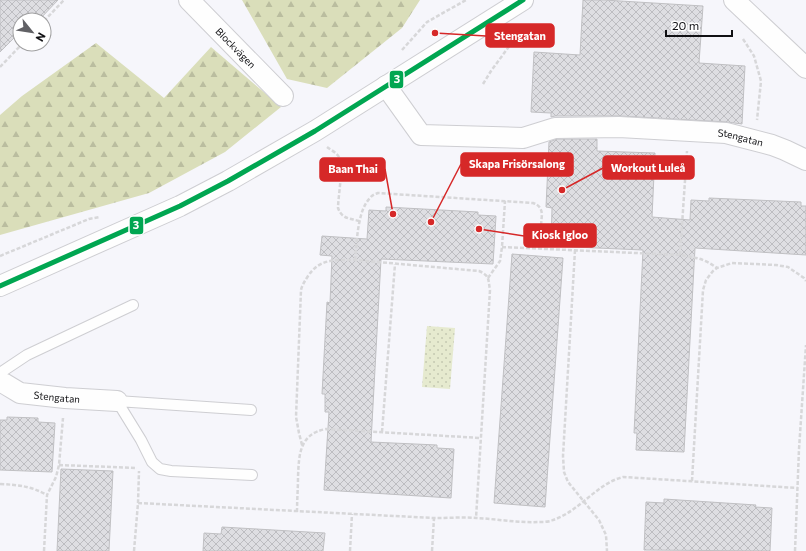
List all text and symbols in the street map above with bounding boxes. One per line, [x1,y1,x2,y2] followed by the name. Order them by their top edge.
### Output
[12,12,52,52] north arrow
[666,12,732,38] scale bar
[672,18,699,32] text: 20 m
[486,24,554,47] callout: Stengatan
[213,25,258,71] street label: Blockvägen
[494,29,546,42] text: Stengatan
[33,30,49,44] text: N
[389,70,404,89] line badge: 3
[394,72,400,85] text: 3
[717,127,765,148] street label: Stengatan
[461,153,573,176] callout: Skapa Frisörsalong
[603,156,694,179] callout: Workout Luleå
[469,157,565,170] text: Skapa Frisörsalong
[320,158,385,181] callout: Baan Thai
[611,161,686,174] text: Workout Luleå
[328,162,378,175] text: Baan Thai
[129,216,144,235] line badge: 3
[133,218,139,231] text: 3
[524,224,596,247] callout: Kiosk Igloo
[532,228,589,241] text: Kiosk Igloo
[33,389,80,405] street label: Stengatan

